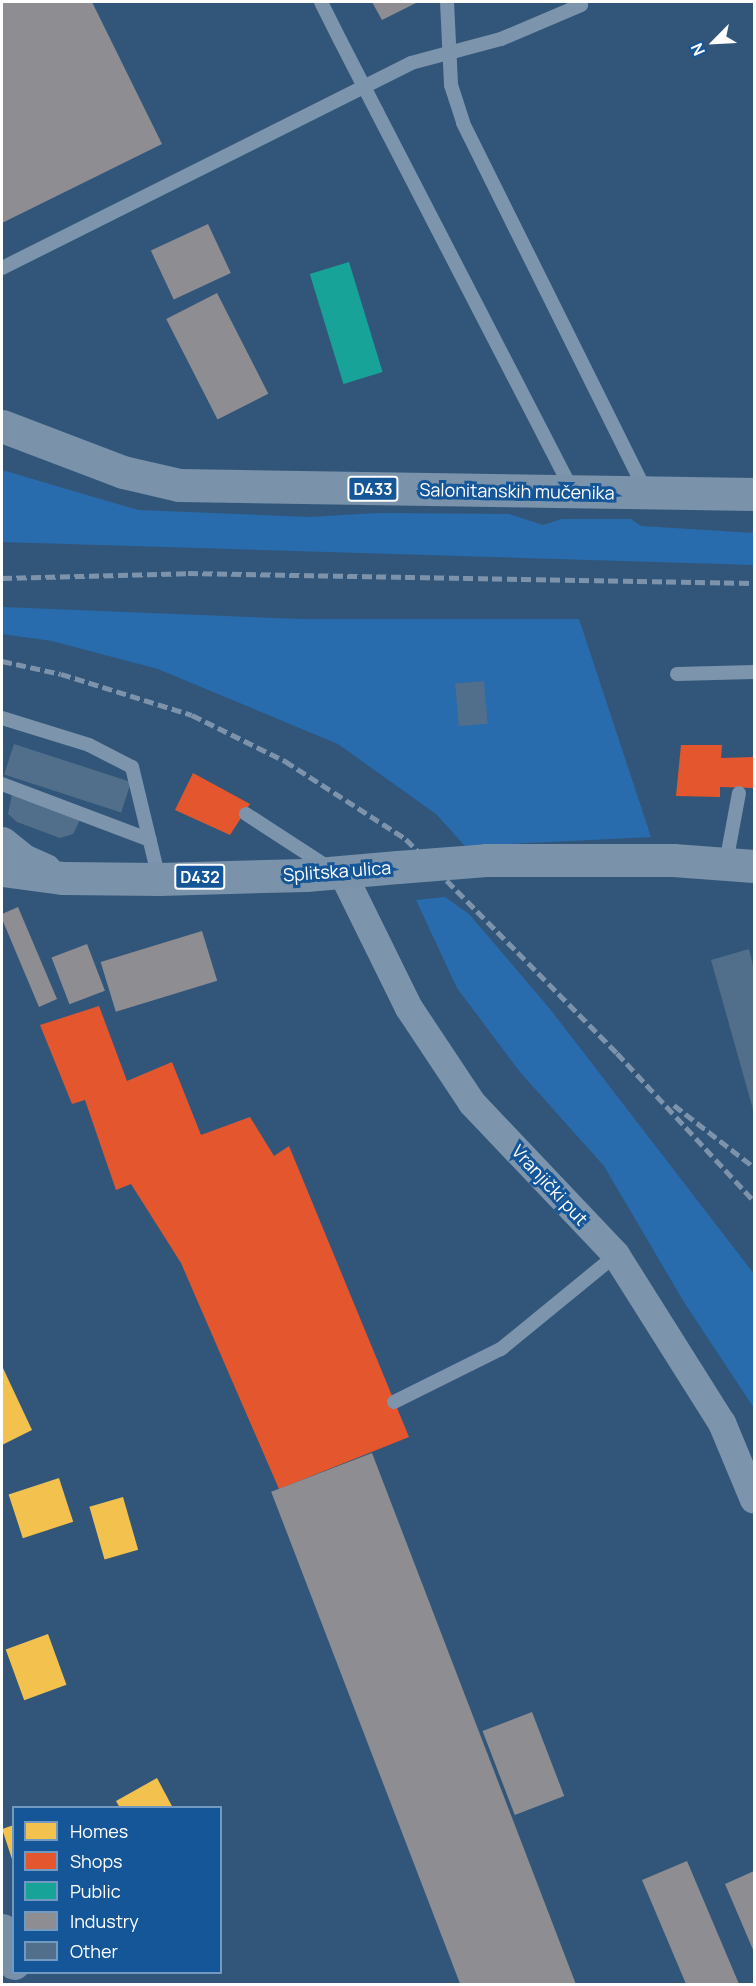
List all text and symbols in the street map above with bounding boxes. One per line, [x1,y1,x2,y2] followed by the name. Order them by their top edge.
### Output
[684,12,744,72] north arrow
[685,40,710,59] text: N
[346,476,400,502] road number: D433
[419,478,615,504] street label: Salonitanskih mučenika
[282,856,392,886] street label: Splitska ulica
[173,864,227,890] road number: D432
[507,1140,593,1230] street label: Vranjički put
[12,1806,222,1974] legend
[70,1819,128,1843] text: Homes
[70,1849,122,1873] text: Shops
[70,1879,121,1903] text: Public
[70,1909,139,1933] text: Industry
[70,1939,118,1963] text: Other

